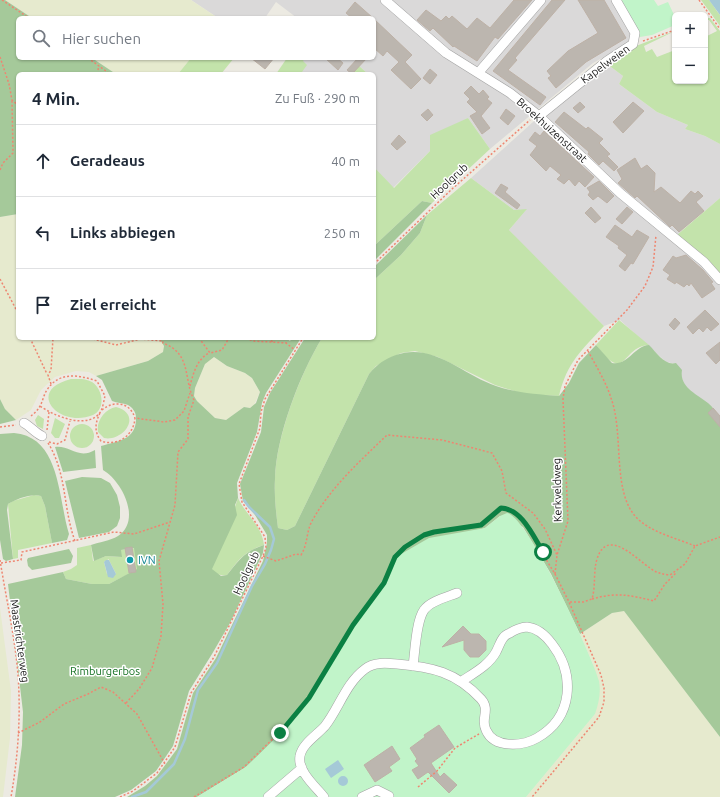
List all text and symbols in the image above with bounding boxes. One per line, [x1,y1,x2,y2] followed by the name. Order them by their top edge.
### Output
[672,12,708,84] map controls
[672,12,708,48] button: +
[16,16,376,60] search box
[30,27,52,49] icon: search
[62,30,141,47] text: Hier suchen
[578,42,632,86] street label: Kapelweien
[672,48,708,84] button: −
[32,89,80,108] text: 4 Min.
[275,91,360,105] text: Zu Fuß · 290 m
[514,95,590,165] street label: Broekhuizenstraat
[32,150,54,172] icon: ahead
[70,152,145,169] text: Geradeaus
[331,154,360,168] text: 40 m
[428,161,470,201] street label: Hoolgrub
[32,222,54,244] icon: left
[70,224,175,241] text: Links abbiegen
[324,226,360,240] text: 250 m
[32,294,54,316] icon: arrive
[70,296,156,313] text: Ziel erreicht
[550,458,564,522] street label: Kerkveldweg
[534,543,552,561] route start
[231,549,261,597] street label: Hoolgrub
[138,554,156,566] place label: IVN
[125,555,135,565] marker: IVN
[8,599,32,683] street label: Maastrichterweg
[70,665,140,677] park label: Rimburgerbos
[271,724,289,742] route end

